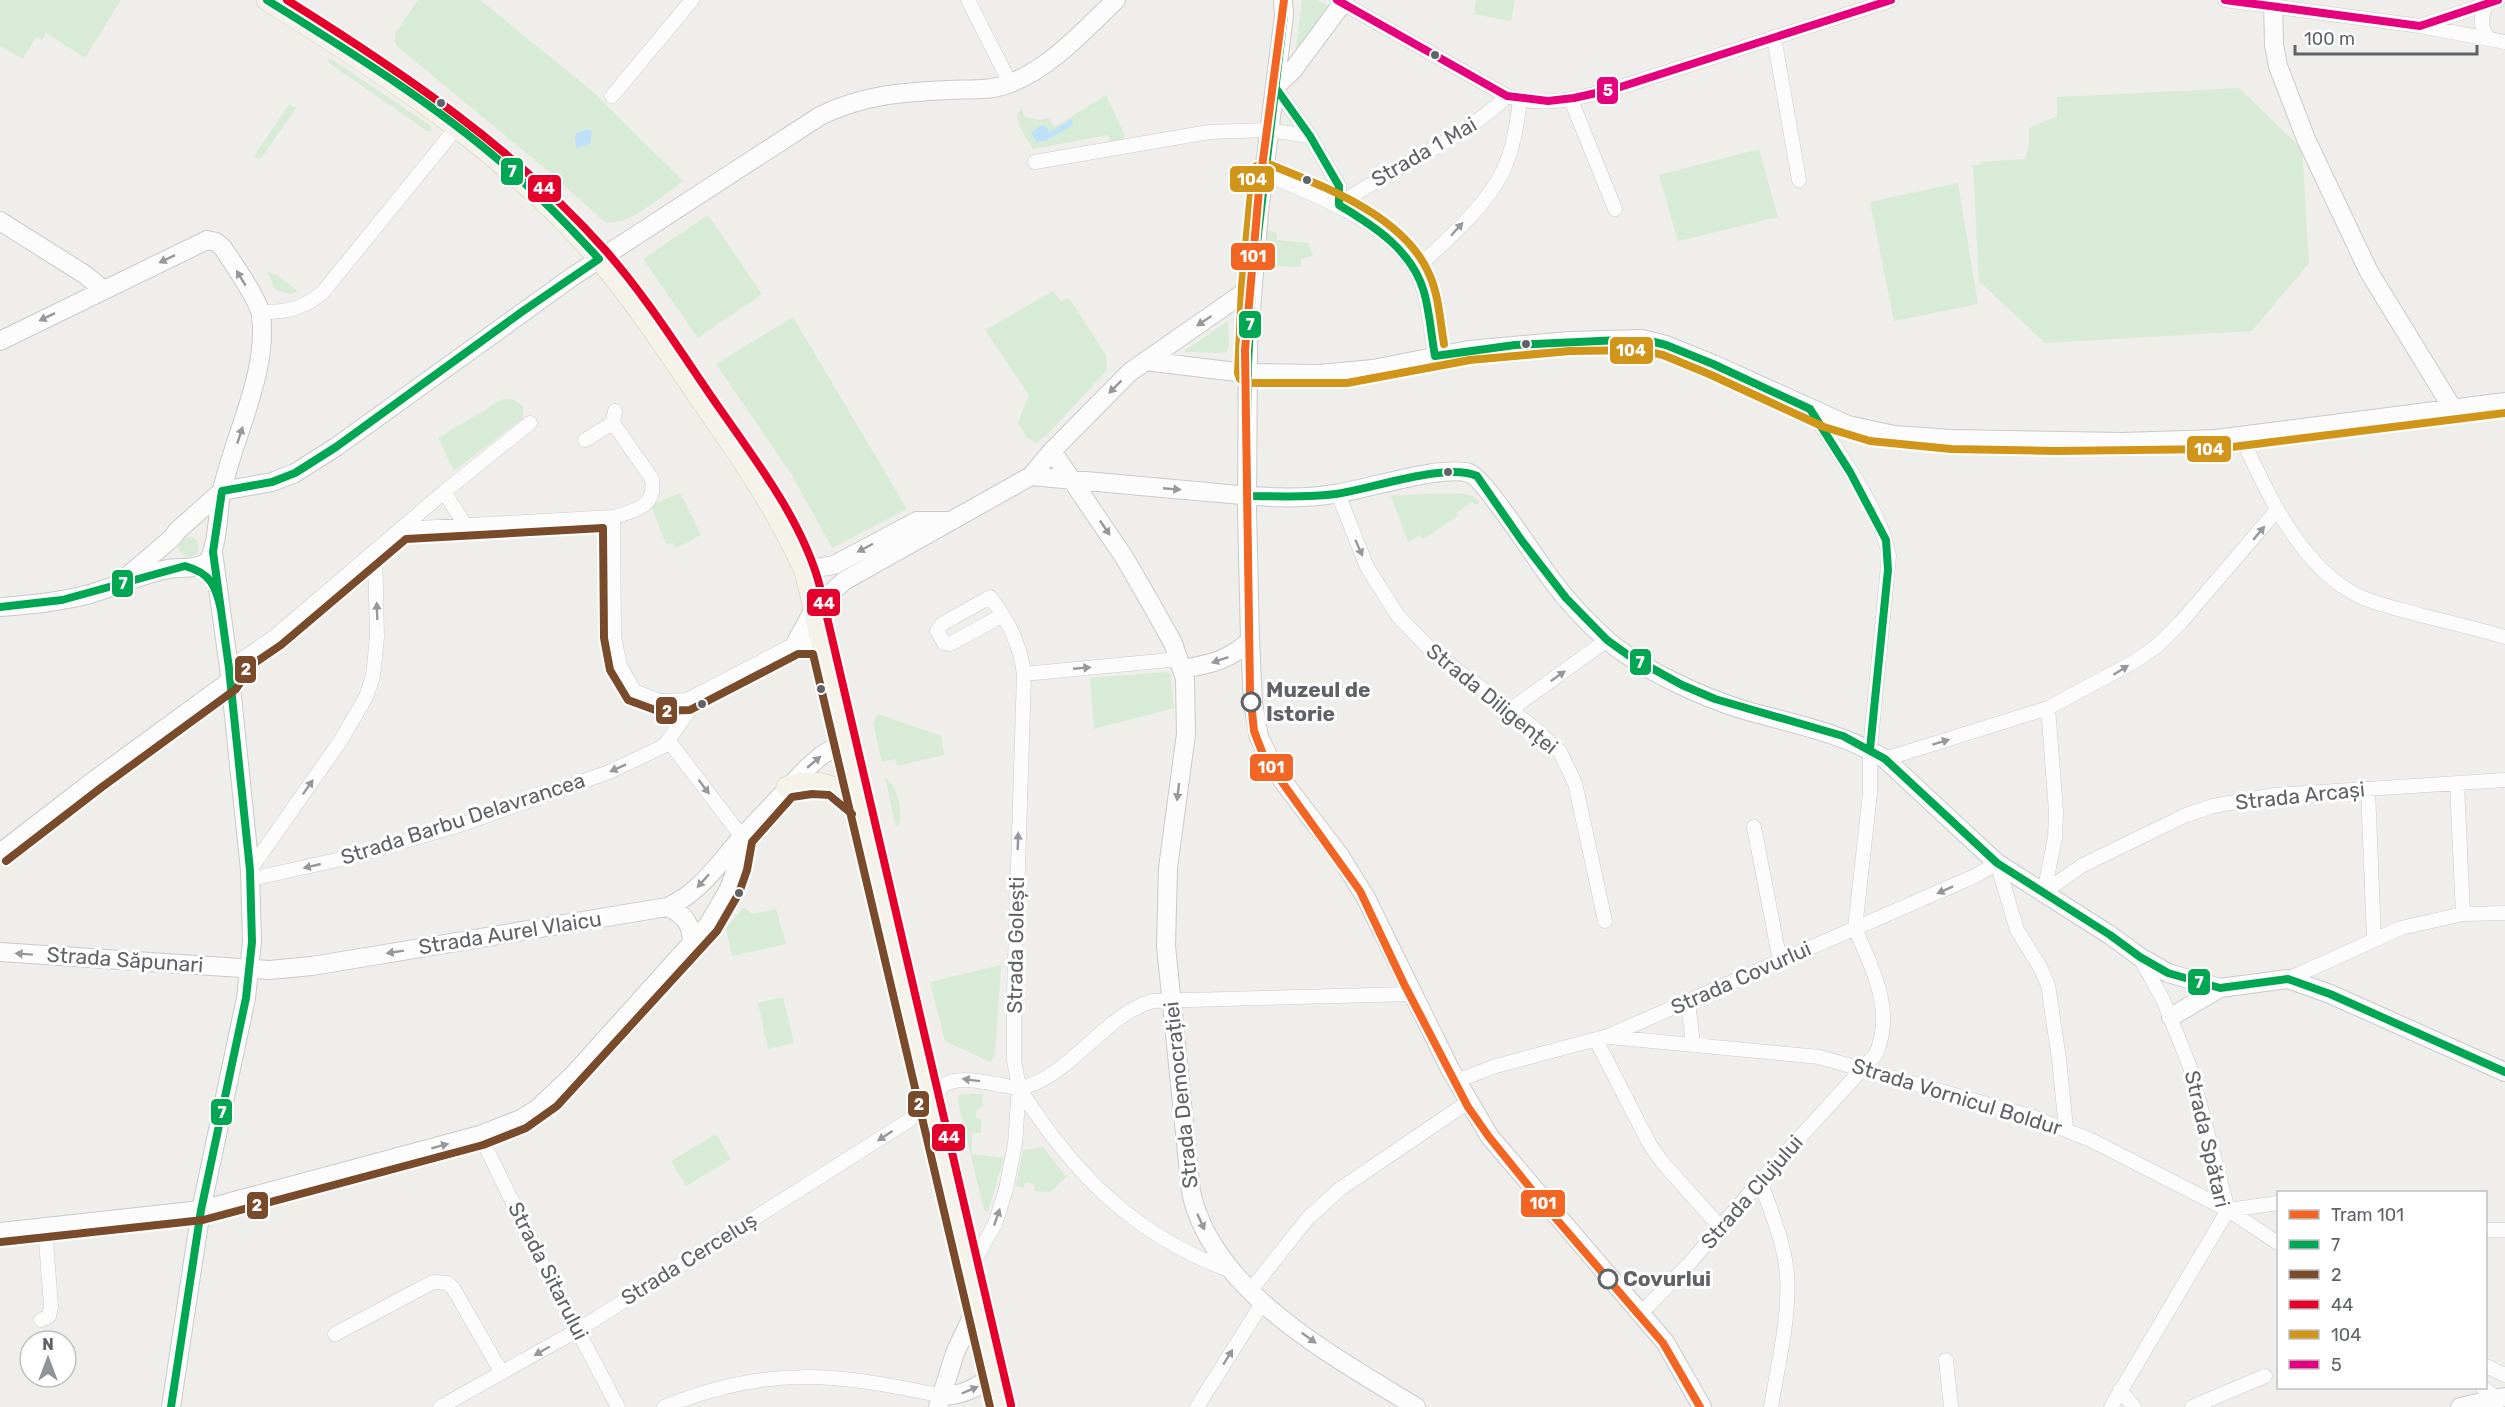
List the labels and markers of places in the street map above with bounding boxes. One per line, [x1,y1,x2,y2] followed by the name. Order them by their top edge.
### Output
[1429,49,1441,61] unlabelled marker
[435,97,447,109] unlabelled marker
[1301,174,1313,186] unlabelled marker
[1520,338,1532,350] unlabelled marker
[1442,466,1454,478] unlabelled marker
[1266,677,1371,726] place label: Muzeul de Istorie
[815,683,827,695] unlabelled marker
[1241,692,1261,712] marker: Muzeul de Istorie
[696,698,708,710] unlabelled marker
[733,887,745,899] unlabelled marker
[1623,1266,1711,1291] place label: Covurlui
[1598,1269,1618,1289] marker: Covurlui

